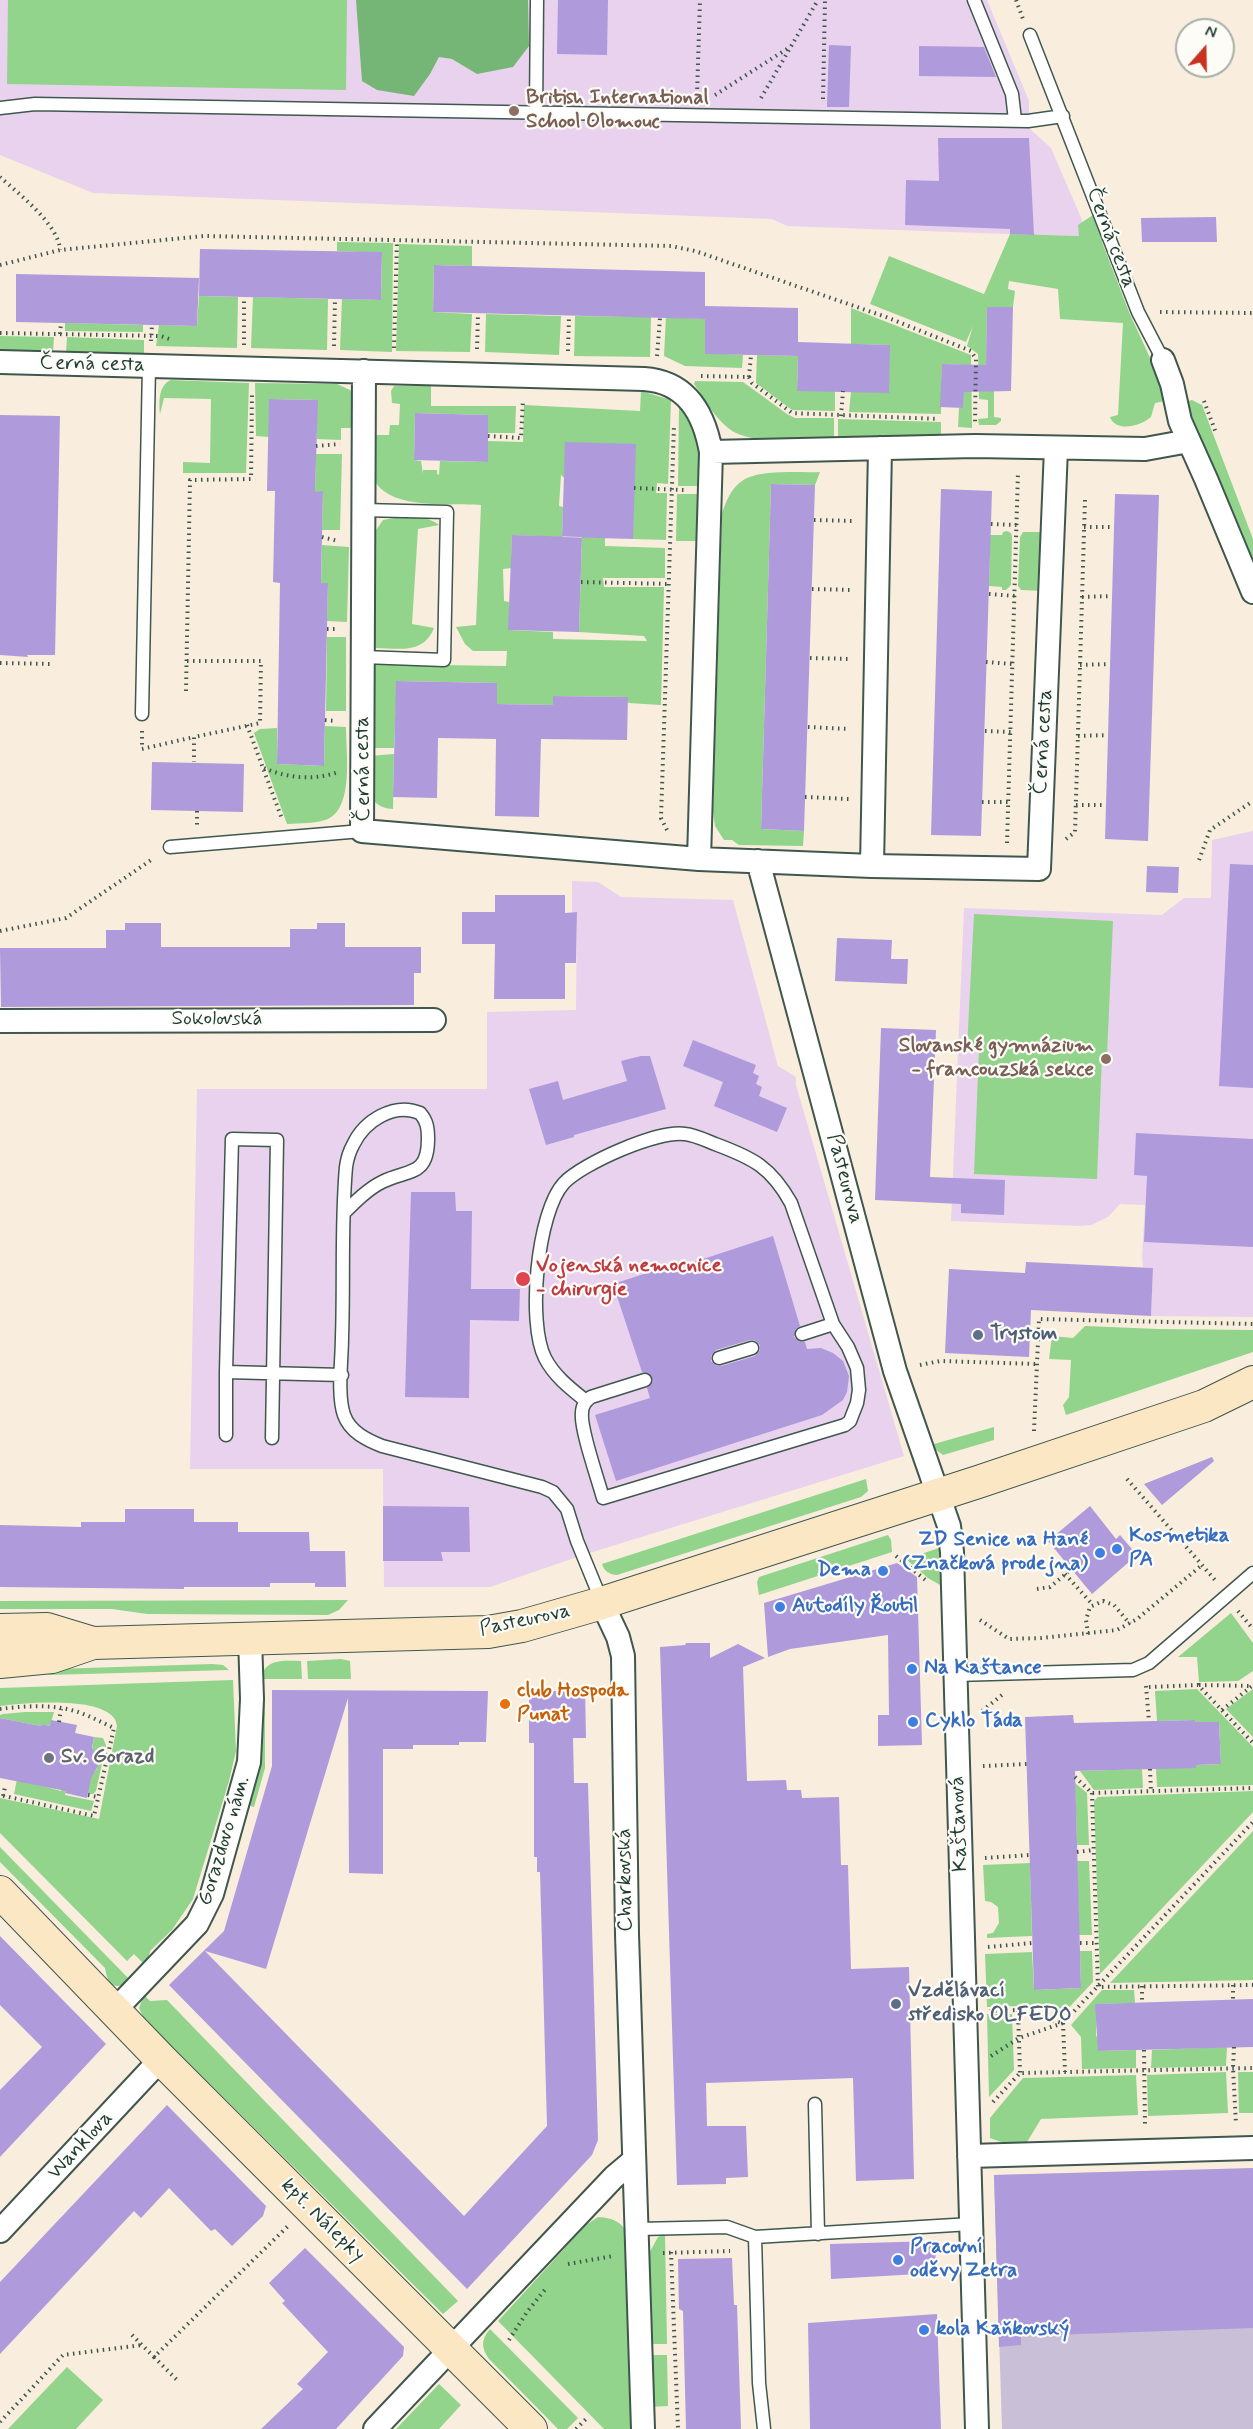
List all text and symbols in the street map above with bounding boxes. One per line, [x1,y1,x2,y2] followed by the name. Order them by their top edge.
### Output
[1175,18,1235,78] north arrow
[1202,21,1219,44] text: N
[526,86,709,136] place label: British International School Olomouc
[507,104,521,118] marker: British International School Olomouc
[1079,184,1141,292] street label: Černá cesta
[39,351,145,379] street label: Černá cesta
[1029,689,1059,795] street label: Černá cesta
[350,716,378,822] street label: Černá cesta
[171,1007,263,1033] street label: Sokolovská
[899,1034,1094,1084] place label: Slovanské gymnázium - francouzská sekce
[1099,1052,1113,1066] marker: Slovanské gymnázium - francouzská sekce
[820,1131,868,1227] street label: Pasteurova
[536,1254,722,1304] place label: Vojenská nemocnice - chirurgie
[514,1270,532,1288] marker: Vojenská nemocnice - chirurgie
[990,1322,1057,1348] place label: Trystom
[971,1328,985,1342] marker: Trystom
[1129,1524,1230,1574] place label: Kosmetika PA
[902,1528,1088,1578] place label: ZD Senice na Hané (Značková prodejna)
[1110,1542,1124,1556] marker: Kosmetika PA
[1093,1546,1107,1560] marker: ZD Senice na Hané (Značková prodejna)
[817,1558,871,1584] place label: Dema
[876,1564,890,1578] marker: Dema
[792,1594,918,1620] place label: Autodíly Řoutil
[477,1599,573,1643] street label: Pasteurova
[773,1600,787,1614] marker: Autodíly Řoutil
[924,1656,1042,1682] place label: Na Kaštance
[905,1662,919,1676] marker: Na Kaštance
[517,1679,629,1729] place label: club Hospoda Punat
[498,1697,512,1711] marker: club Hospoda Punat
[925,1709,1023,1735] place label: Cyklo Táda
[906,1715,920,1729] marker: Cyklo Táda
[61,1745,154,1771] place label: Sv. Gorazd
[42,1751,56,1765] marker: Sv. Gorazd
[193,1773,257,1909] street label: Gorazdovo nám.
[946,1776,974,1872] street label: Kaštanová
[612,1828,640,1932] street label: Charkovská
[908,1979,1072,2029] place label: Vzdělávací středisko OLFEDO
[889,1997,903,2011] marker: Vzdělávací středisko OLFEDO
[43,2107,119,2185] street label: Wanklova
[275,2174,369,2268] street label: kpt. Nálepky
[910,2235,1017,2285] place label: Pracovní oděvy Zetra
[891,2253,905,2267] marker: Pracovní oděvy Zetra
[936,2317,1069,2343] place label: kola Kaňkovský
[917,2323,931,2337] marker: kola Kaňkovský

